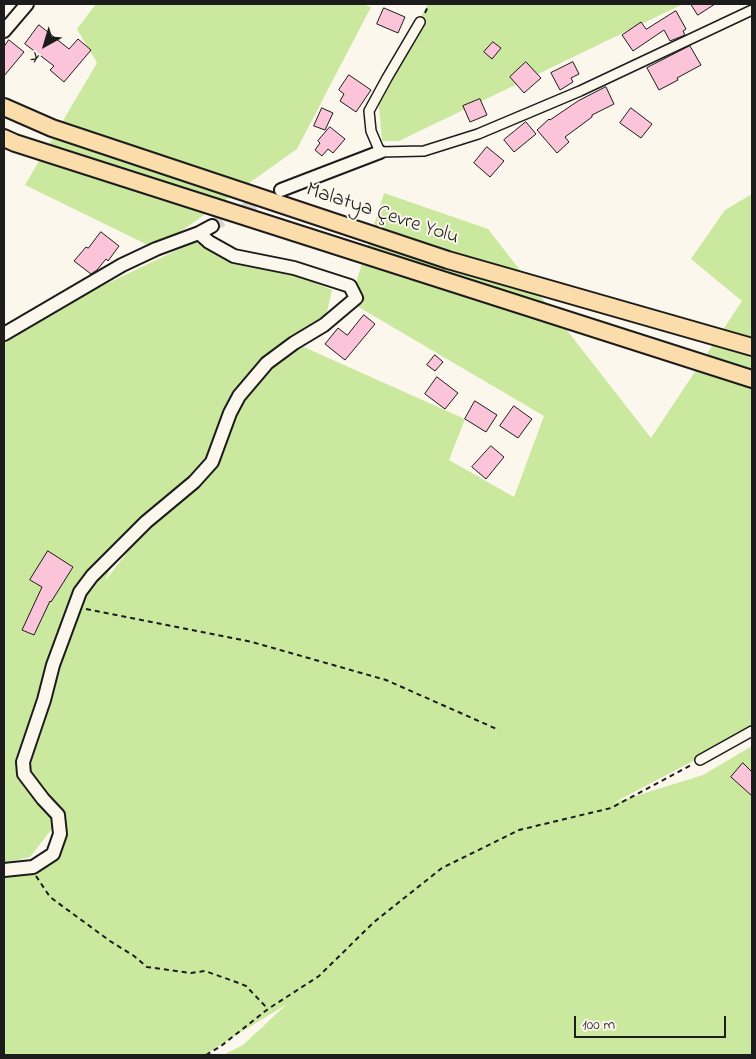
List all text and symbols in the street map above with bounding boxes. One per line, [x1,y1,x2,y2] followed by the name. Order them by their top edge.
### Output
[20,20,70,70] north arrow
[26,47,45,67] text: K
[302,178,462,252] street label: Malatya Çevre Yolu
[576,1006,728,1038] scale bar
[582,1014,615,1036] text: 100 m

